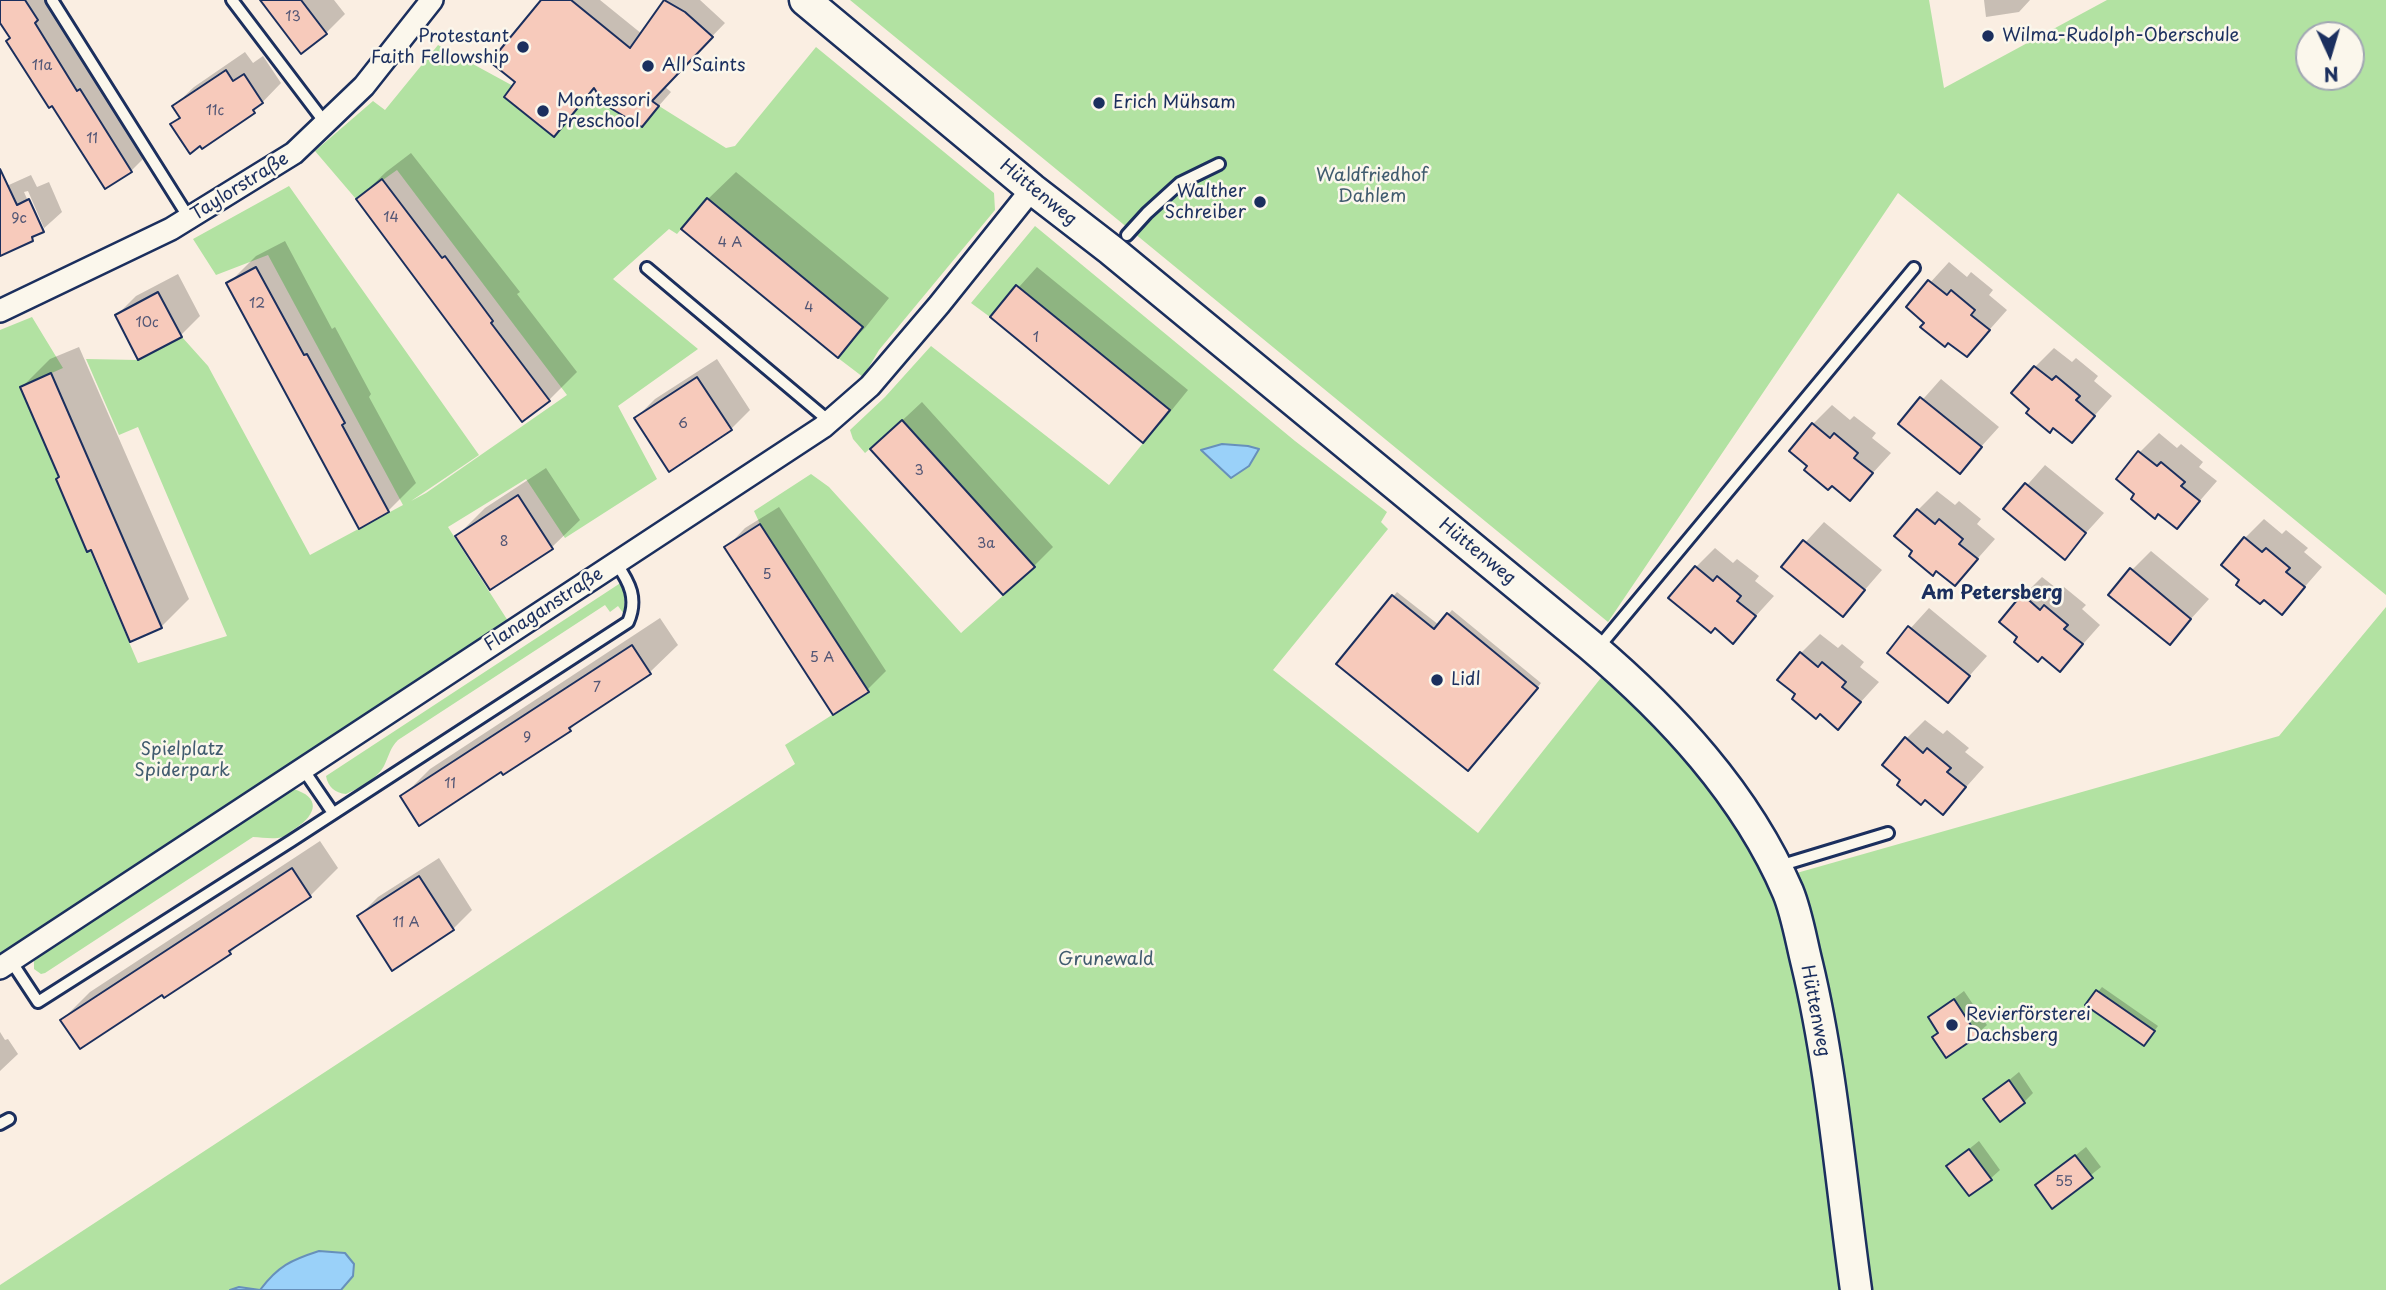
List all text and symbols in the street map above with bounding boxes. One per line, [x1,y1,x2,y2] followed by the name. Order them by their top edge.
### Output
[285,9,301,25] house number: 13
[2295,21,2365,91] north arrow
[2002,25,2239,47] place label: Wilma-Rudolph-Oberschule
[371,26,509,68] place label: Protestant Faith Fellowship
[1980,28,1996,44] marker: Wilma-Rudolph-Oberschule
[515,39,531,55] marker: Protestant Faith Fellowship
[662,55,745,77] place label: All Saints
[32,58,52,74] house number: 11a
[640,58,656,74] marker: All Saints
[2323,60,2340,89] text: N
[557,90,651,132] place label: Montessori Preschool
[1113,92,1236,114] place label: Erich Mühsam
[1091,95,1107,111] marker: Erich Mühsam
[206,103,224,119] house number: 11c
[535,103,551,119] marker: Montessori Preschool
[86,131,98,147] house number: 11
[187,148,293,226] street label: Taylorstraße
[995,155,1081,231] street label: Hüttenweg
[1316,165,1428,208] park label: Waldfriedhof Dahlem
[1164,181,1246,224] place label: Walther Schreiber
[1252,194,1268,210] marker: Walther Schreiber
[383,210,399,226] house number: 14
[11,211,27,227] house number: 9c
[718,235,742,251] house number: 4 A
[249,296,265,312] house number: 12
[804,300,814,316] house number: 4
[135,315,159,331] house number: 10c
[1033,330,1039,346] house number: 1
[678,416,688,432] house number: 6
[914,463,924,479] house number: 3
[1434,514,1520,590] street label: Hüttenweg
[500,534,508,550] house number: 8
[977,536,995,552] house number: 3a
[481,564,607,656] street label: Flanaganstraße
[762,567,772,583] house number: 5
[1921,583,2063,605] district label: Am Petersberg
[810,650,834,666] house number: 5 A
[1451,669,1481,691] place label: Lidl
[1429,672,1445,688] marker: Lidl
[593,680,601,696] house number: 7
[523,730,531,746] house number: 9
[134,739,230,782] park label: Spielplatz Spiderpark
[444,776,456,792] house number: 11
[392,915,420,931] house number: 11 A
[1058,949,1154,971] park label: Grunewald
[1796,963,1834,1059] street label: Hüttenweg
[1966,1004,2091,1046] place label: Revierförsterei Dachsberg
[1944,1017,1960,1033] marker: Revierförsterei Dachsberg
[2055,1174,2073,1190] house number: 55

